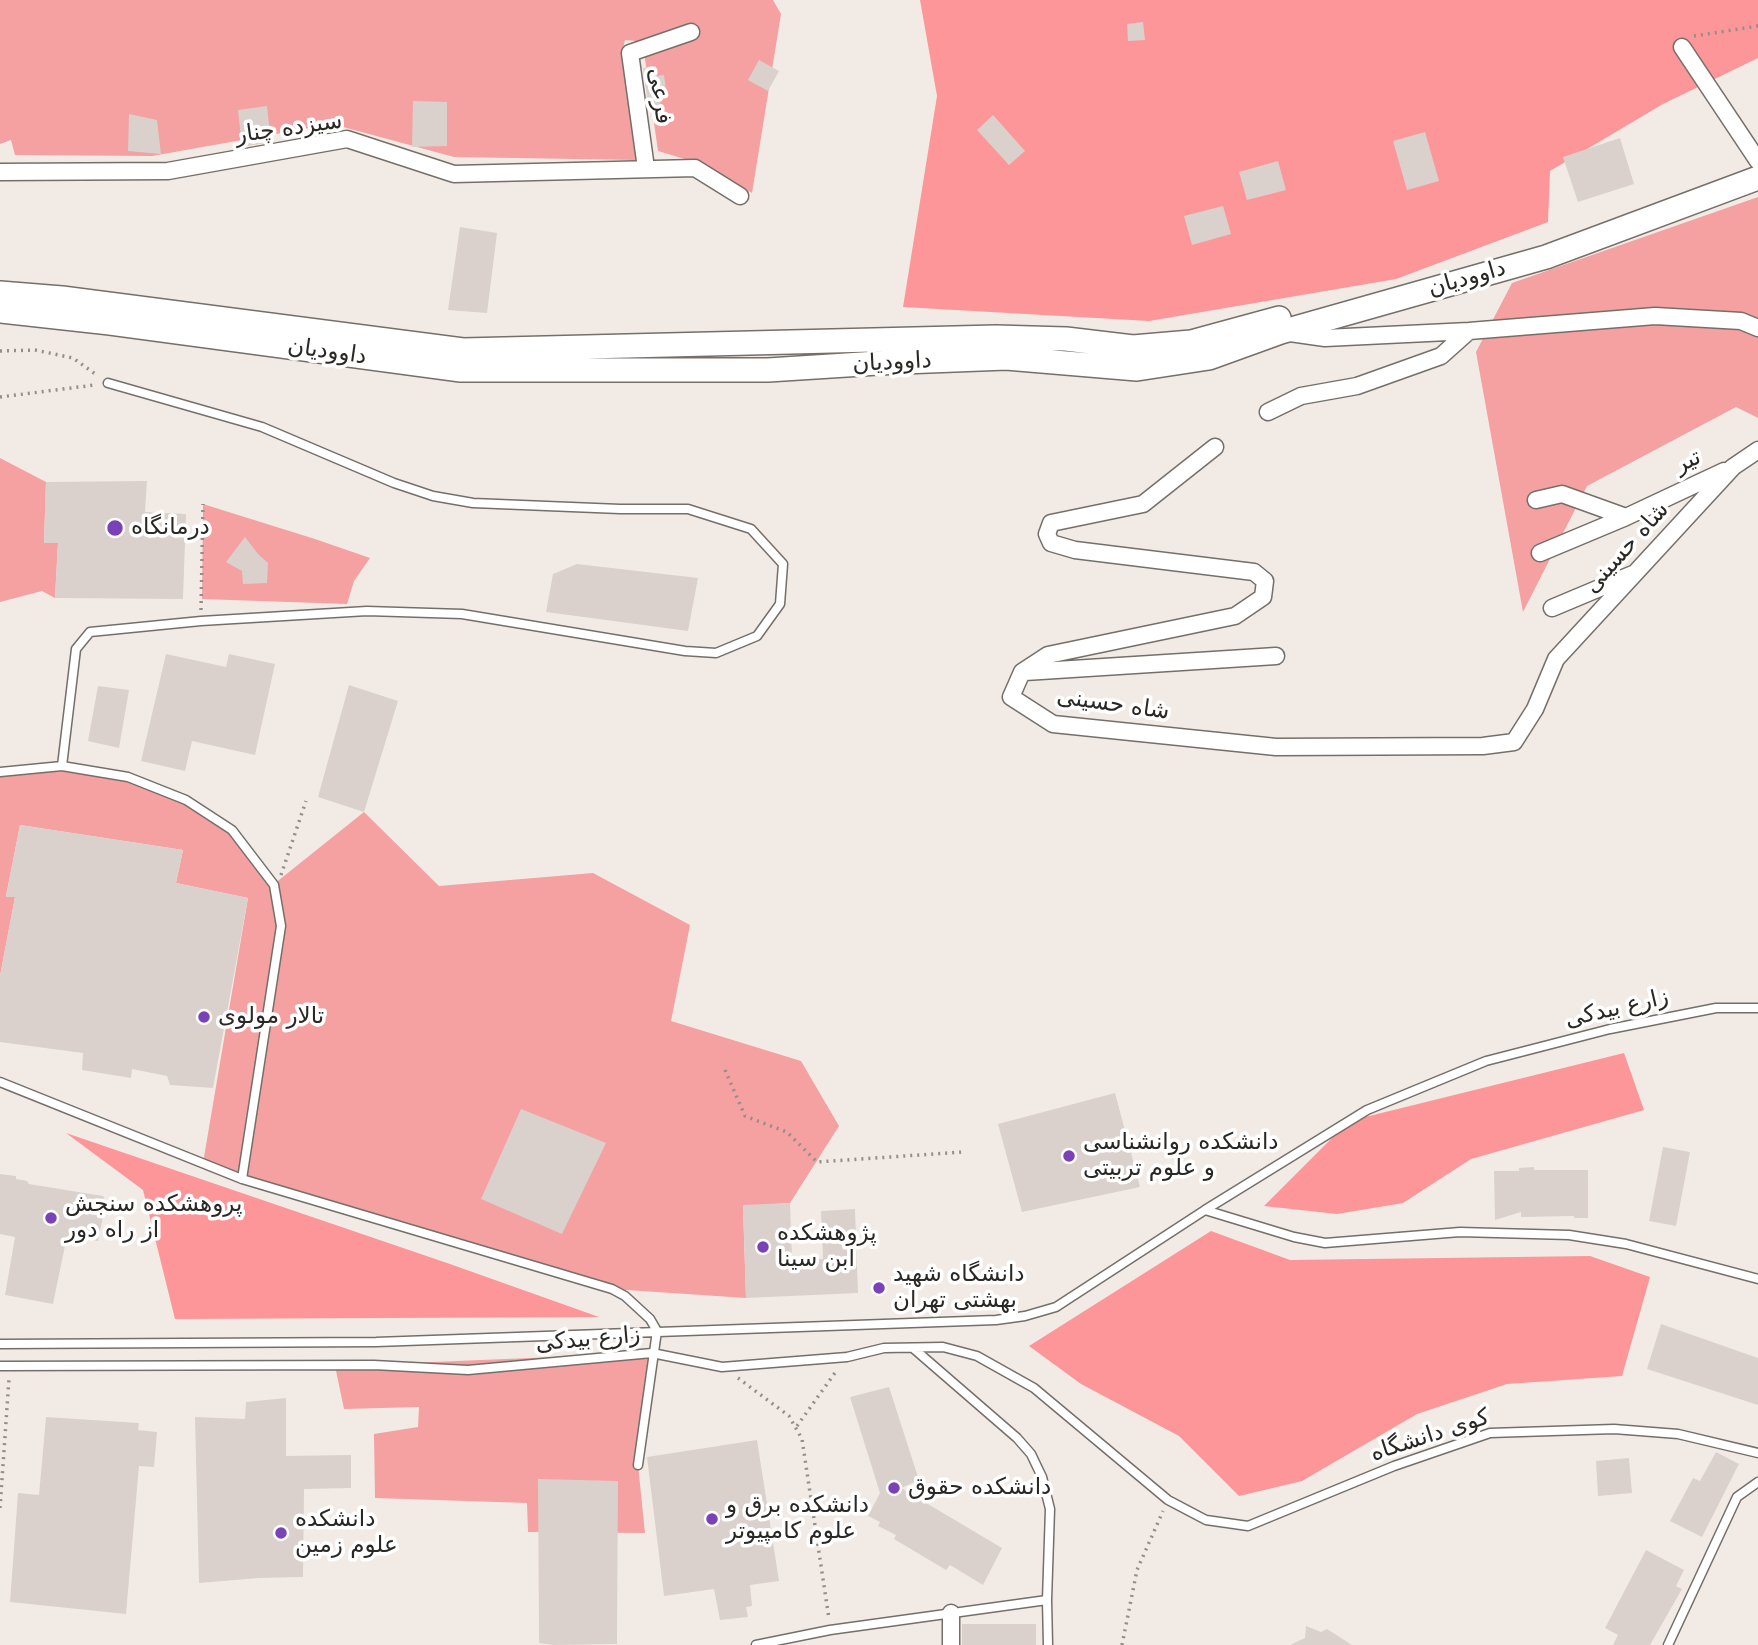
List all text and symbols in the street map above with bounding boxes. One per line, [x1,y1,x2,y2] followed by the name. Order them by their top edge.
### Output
[641,66,677,126] street label: فرعی
[234,108,344,150] street label: سیزده چنار
[1425,255,1509,303] street label: داوودیان
[286,333,368,371] street label: داوودیان
[852,347,932,379] street label: داوودیان
[1670,444,1706,480] street label: تیر
[1579,497,1675,599] street label: شاه حسینی
[131,514,210,542] place label: درمانگاه
[105,518,125,538] marker: درمانگاه
[1055,683,1171,727] street label: شاه حسینی
[1563,984,1671,1034] street label: زارع بیدکی
[218,1003,324,1031] place label: تالار مولوی
[196,1009,212,1025] marker: تالار مولوی
[1083,1129,1279,1183] place label: دانشکده روانشناسی و علوم تربیتی
[1061,1148,1077,1164] marker: دانشکده روانشناسی و علوم تربیتی
[65,1191,242,1245] place label: پروهشکده سنجش از راه دور
[43,1210,59,1226] marker: پروهشکده سنجش از راه دور
[777,1220,877,1274] place label: پژوهشکده ابن سینا
[755,1239,771,1255] marker: پژوهشکده ابن سینا
[893,1261,1025,1315] place label: دانشگاه شهید بهشتی تهران
[871,1280,887,1296] marker: دانشگاه شهید بهشتی تهران
[534,1322,642,1358] street label: زارع بیدکی
[1367,1404,1493,1468] street label: کوی دانشگاه
[908,1474,1051,1502] place label: دانشکده حقوق
[886,1480,902,1496] marker: دانشکده حقوق
[726,1492,869,1546] place label: دانشکده برق و علوم کامپیوتر
[295,1506,398,1560] place label: دانشکده علوم زمین
[704,1511,720,1527] marker: دانشکده برق و علوم کامپیوتر
[273,1525,289,1541] marker: دانشکده علوم زمین

